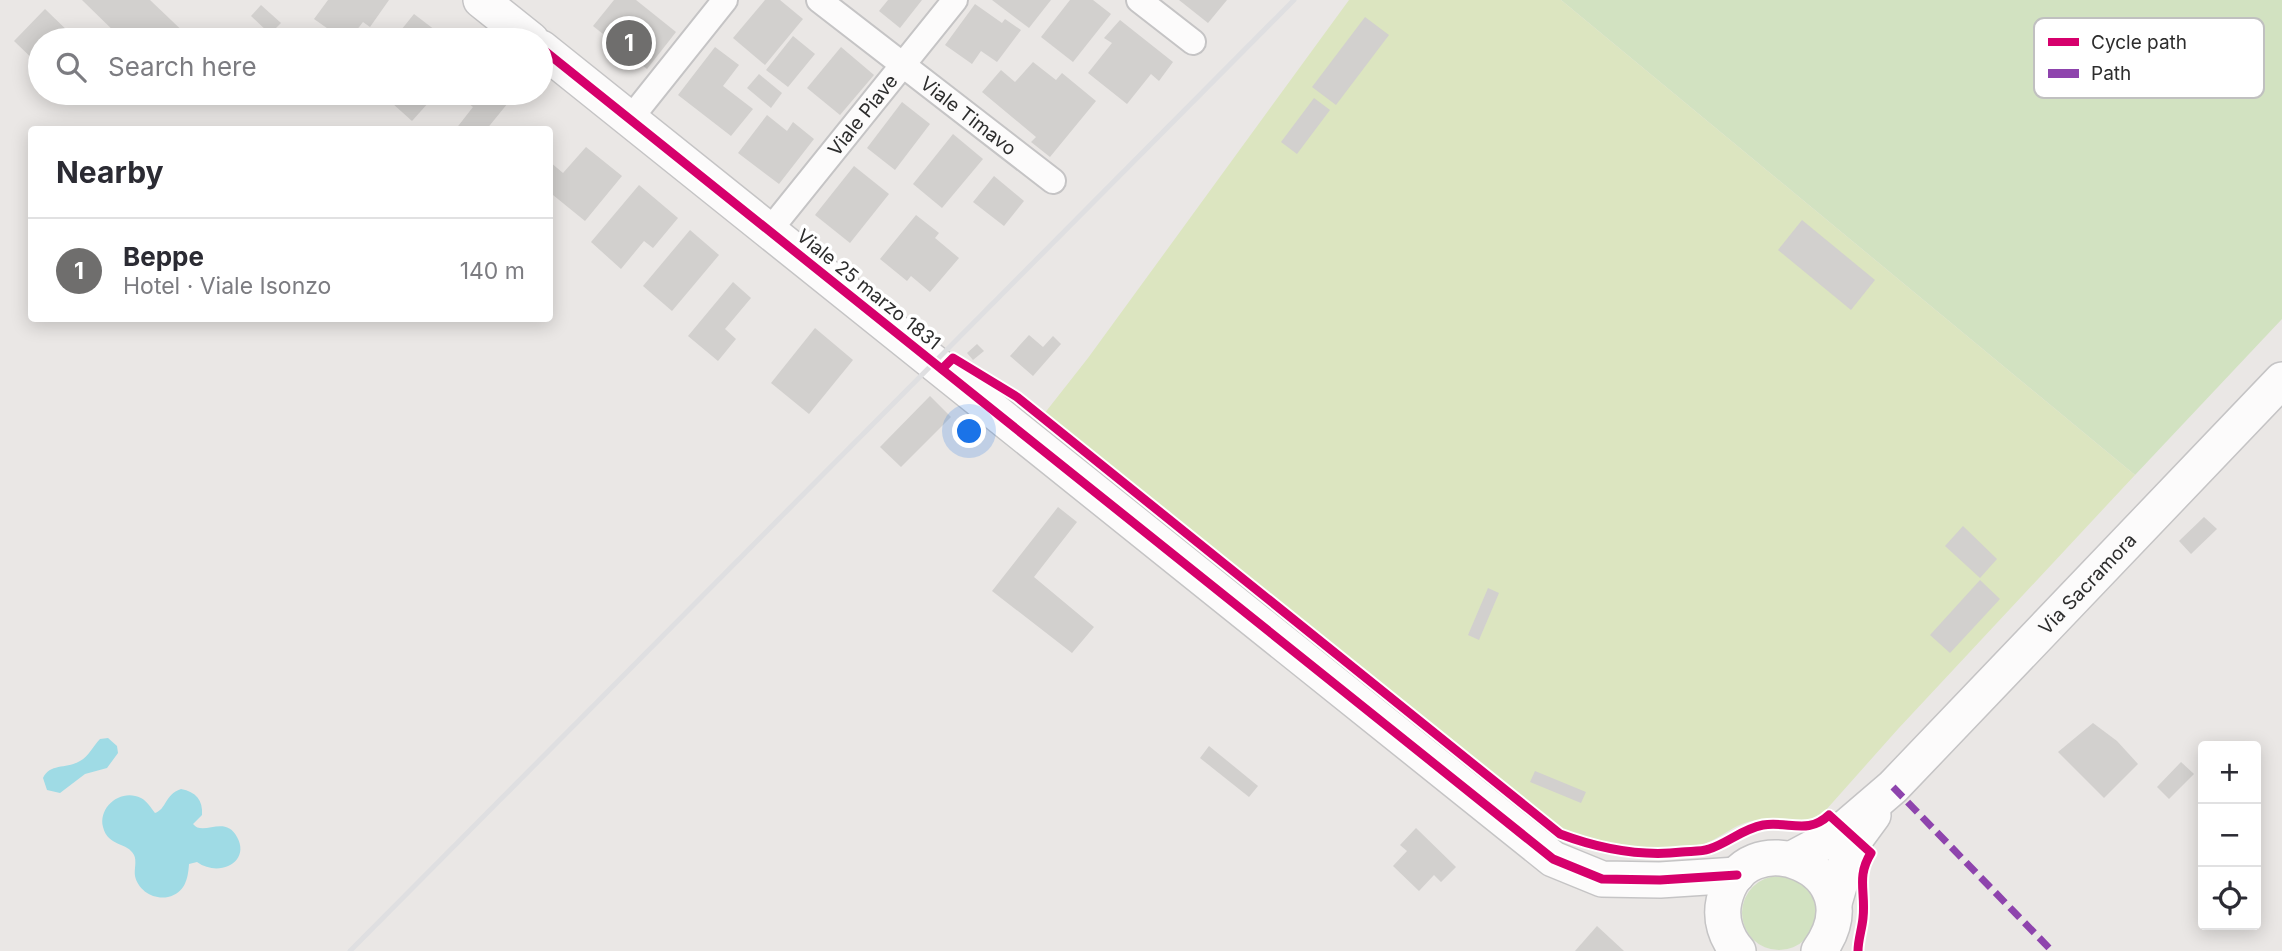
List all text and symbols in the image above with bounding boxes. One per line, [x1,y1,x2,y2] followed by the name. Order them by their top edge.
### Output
[606,17,652,69] pin: 1
[2034,18,2264,98] legend
[28,28,553,105] search box
[2091,31,2187,54] text: Cycle path
[52,48,90,86] icon: search
[108,51,257,82] text: Search here
[2091,62,2131,85] text: Path
[823,70,903,161] street label: Viale Piave
[916,72,1021,160] street label: Viale Timavo
[56,154,164,190] text: Nearby
[792,224,945,354] street label: Viale 25 marzo 1831
[123,241,204,272] text: Beppe
[74,257,84,285] text: 1
[460,257,525,285] text: 140 m
[123,272,331,300] text: Hotel · Viale Isonzo
[952,414,986,448] your location
[2034,529,2141,639] street label: Via Sacramora
[2198,741,2261,930] map controls
[2198,741,2261,804] button: +
[2198,804,2261,867] button: −
[2198,867,2261,930] button: locate

